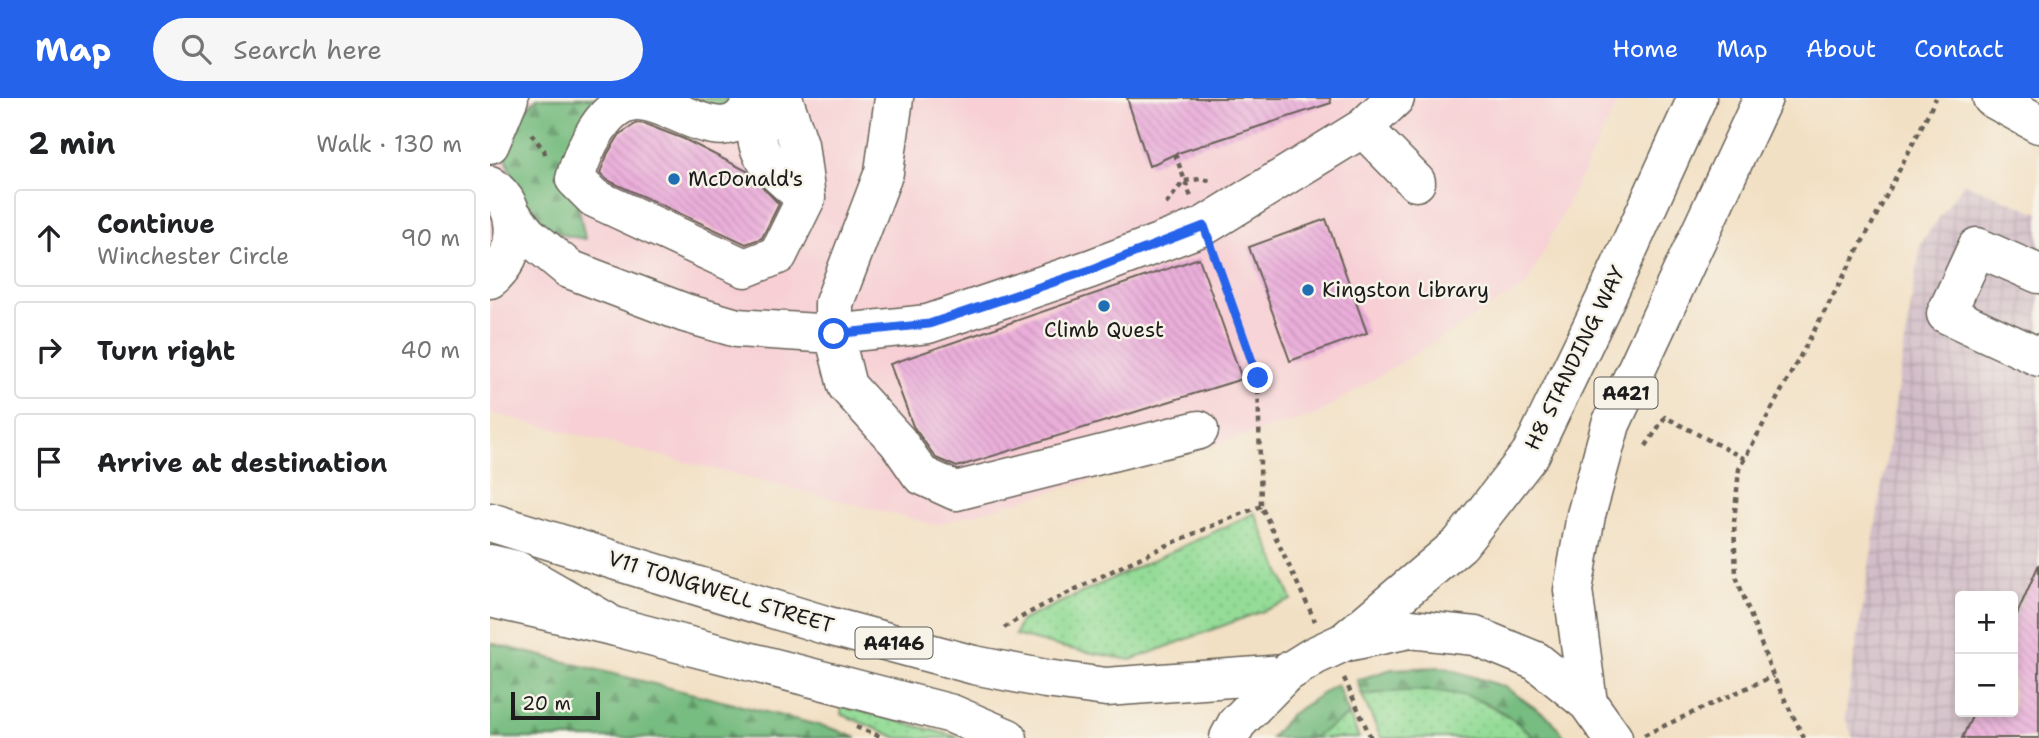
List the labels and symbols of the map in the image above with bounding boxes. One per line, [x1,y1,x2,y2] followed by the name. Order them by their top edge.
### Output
[688,165,803,193] place label: McDonald's
[666,171,682,187] marker: McDonald's
[1518,261,1632,455] street label: H8 STANDING WAY
[1322,276,1489,304] place label: Kingston Library
[1300,282,1316,298] marker: Kingston Library
[1096,298,1112,314] marker: Climb Quest
[1044,316,1164,344] place label: Climb Quest
[818,318,849,349] route start
[1242,362,1273,393] route end
[1594,378,1658,408] road number: A421
[604,544,838,640] street label: V11 TONGWELL STREET
[856,628,932,658] road number: A4146
[511,689,600,721] scale bar

